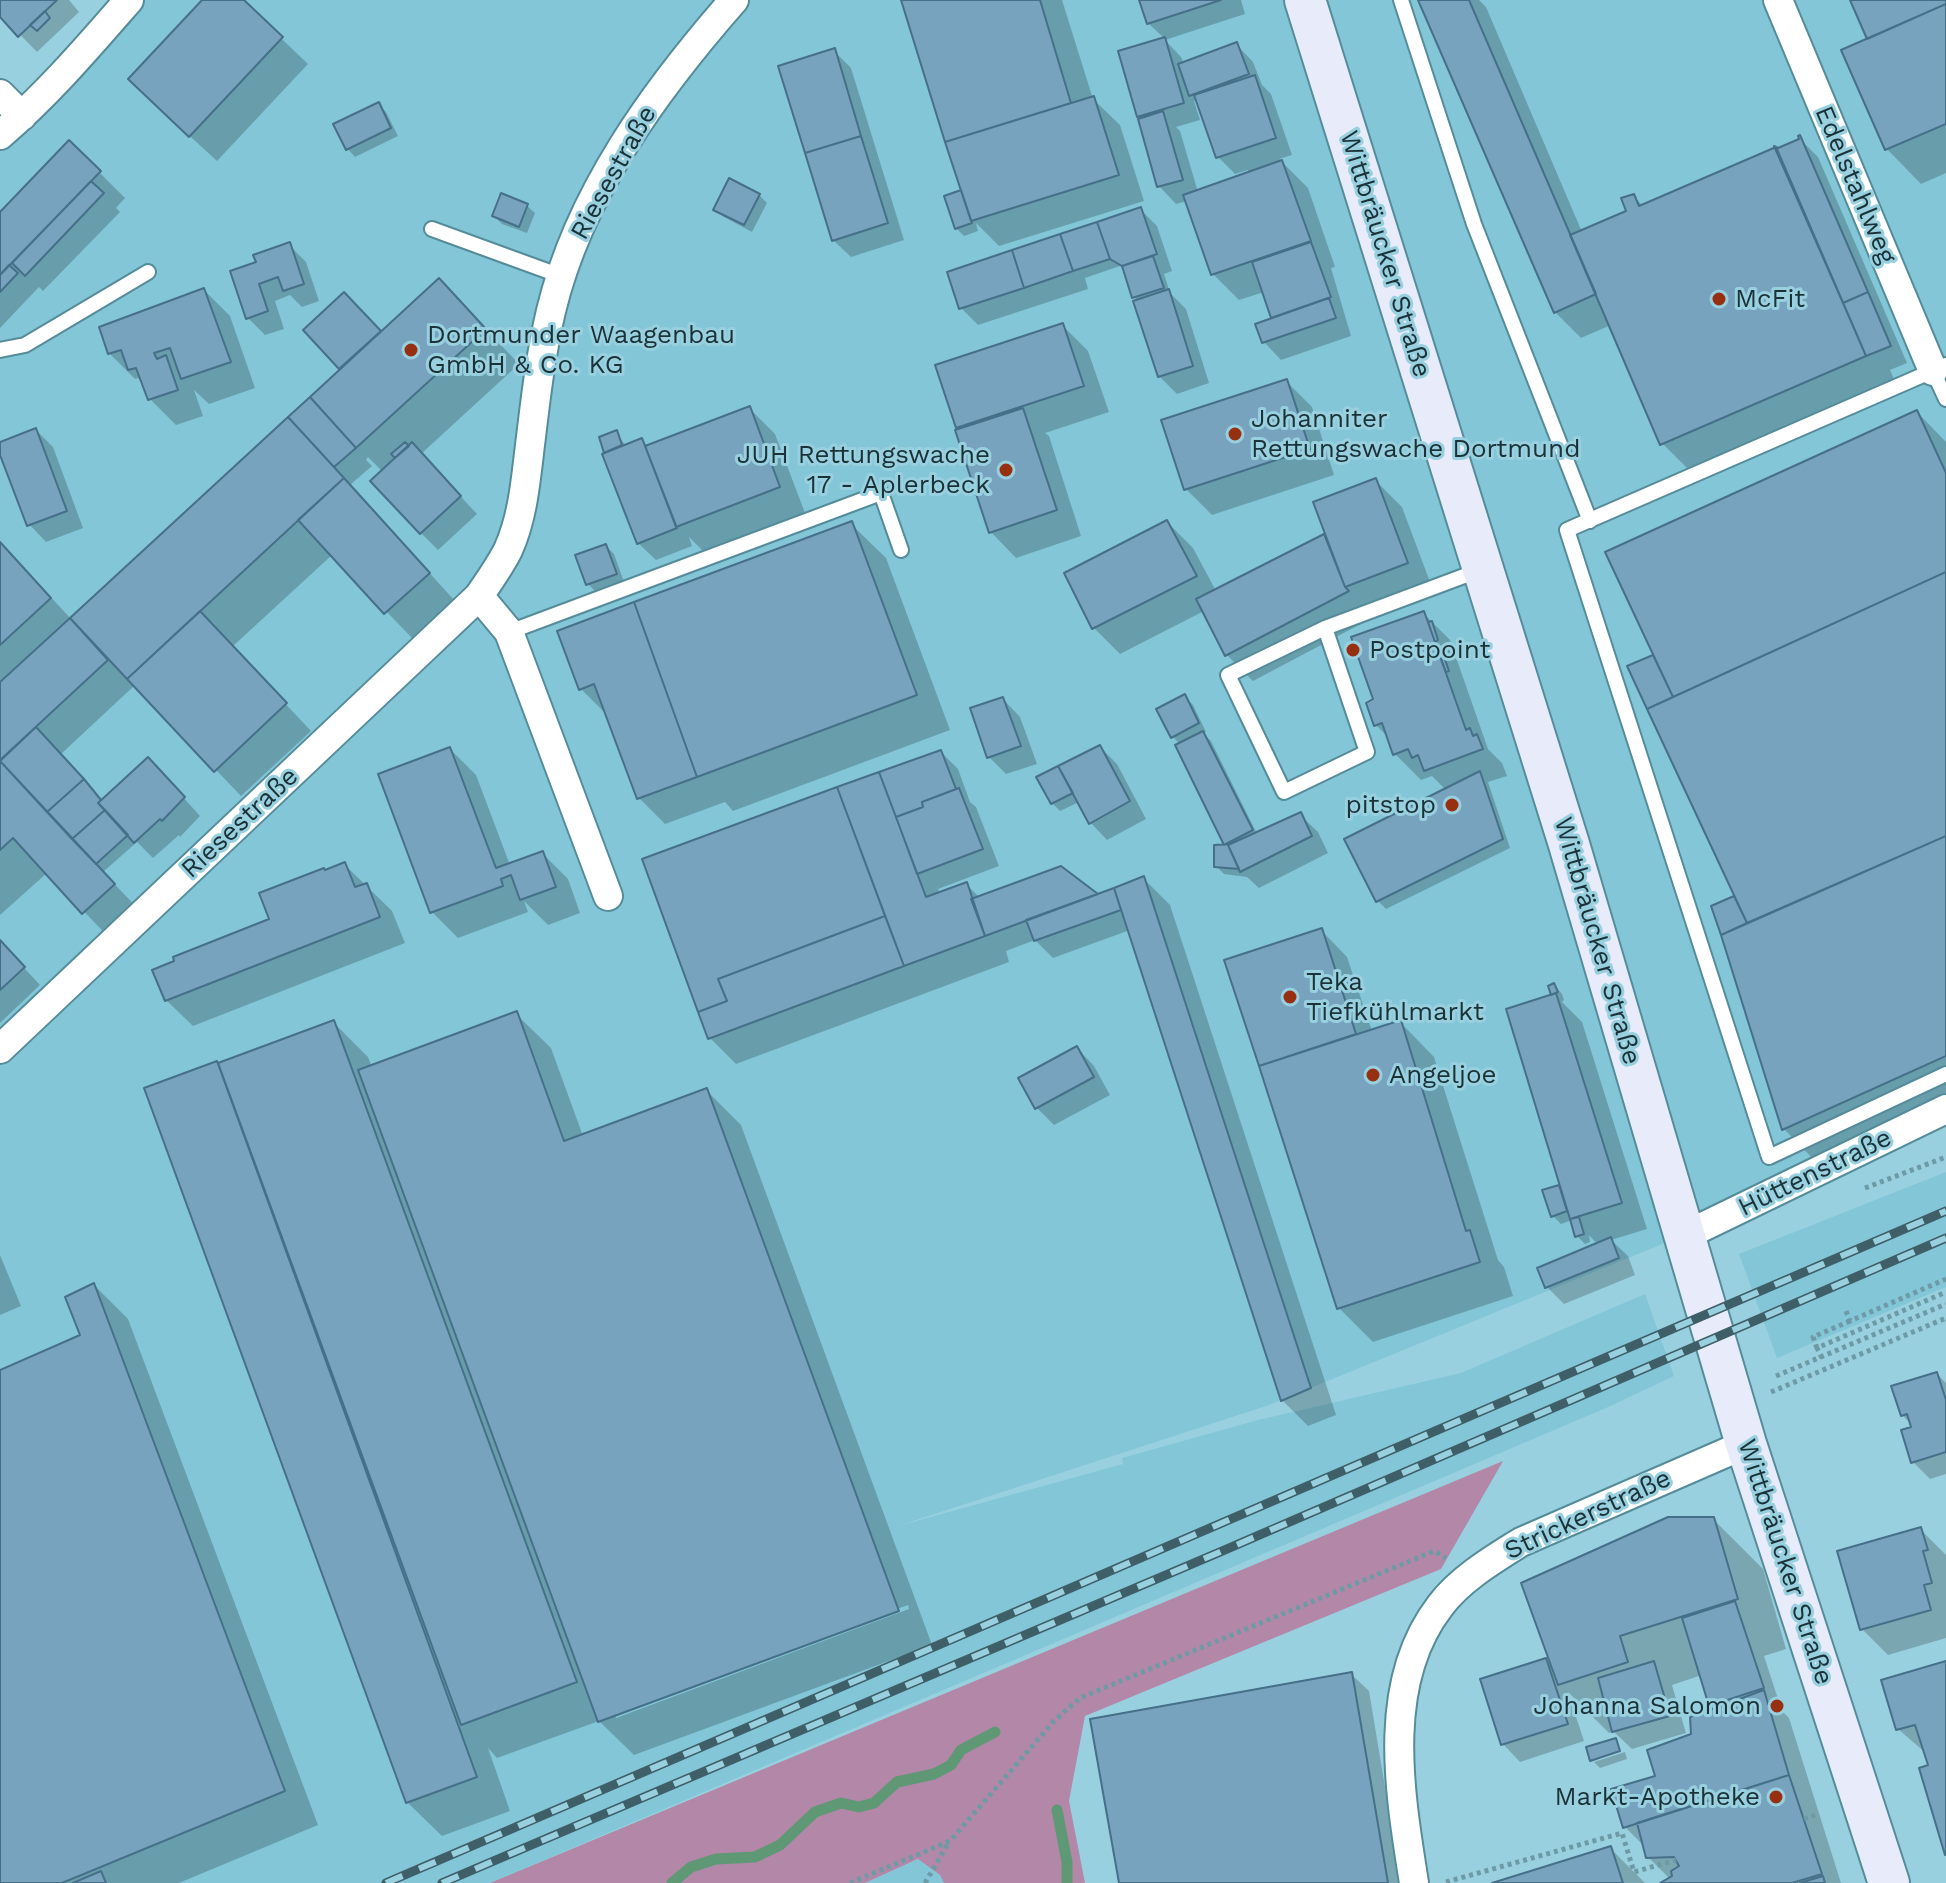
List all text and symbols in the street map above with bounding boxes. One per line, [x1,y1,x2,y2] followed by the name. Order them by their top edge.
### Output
[564,101,664,245] street label: Riesestraße
[1808,101,1902,269] street label: Edelstahlweg
[1333,127,1437,381] street label: Wittbräucker Straße
[1735,283,1805,315] place label: McFit
[1710,290,1728,308] marker: McFit
[427,319,735,380] place label: Dortmunder Waagenbau GmbH & Co. KG
[402,341,420,359] marker: Dortmunder Waagenbau GmbH & Co. KG
[1251,403,1580,464] place label: Johanniter Rettungswache Dortmund
[1226,425,1244,443] marker: Johanniter Rettungswache Dortmund
[737,439,990,500] place label: JUH Rettungswache 17 - Aplerbeck
[997,461,1015,479] marker: JUH Rettungswache 17 - Aplerbeck
[1369,634,1490,666] place label: Postpoint
[1344,641,1362,659] marker: Postpoint
[175,761,305,885] street label: Riesestraße
[1345,789,1436,821] place label: pitstop
[1443,796,1461,814] marker: pitstop
[1547,814,1647,1068] street label: Wittbräucker Straße
[1306,966,1484,1028] place label: Teka Tiefkühlmarkt
[1281,988,1299,1006] marker: Teka Tiefkühlmarkt
[1389,1059,1497,1091] place label: Angeljoe
[1364,1066,1382,1084] marker: Angeljoe
[1733,1122,1897,1224] street label: Hüttenstraße
[1731,1435,1839,1689] street label: Wittbräucker Straße
[1500,1463,1676,1567] street label: Strickerstraße
[1533,1690,1761,1722] place label: Johanna Salomon
[1768,1697,1786,1715] marker: Johanna Salomon
[1554,1781,1760,1813] place label: Markt-Apotheke
[1767,1788,1785,1806] marker: Markt-Apotheke

